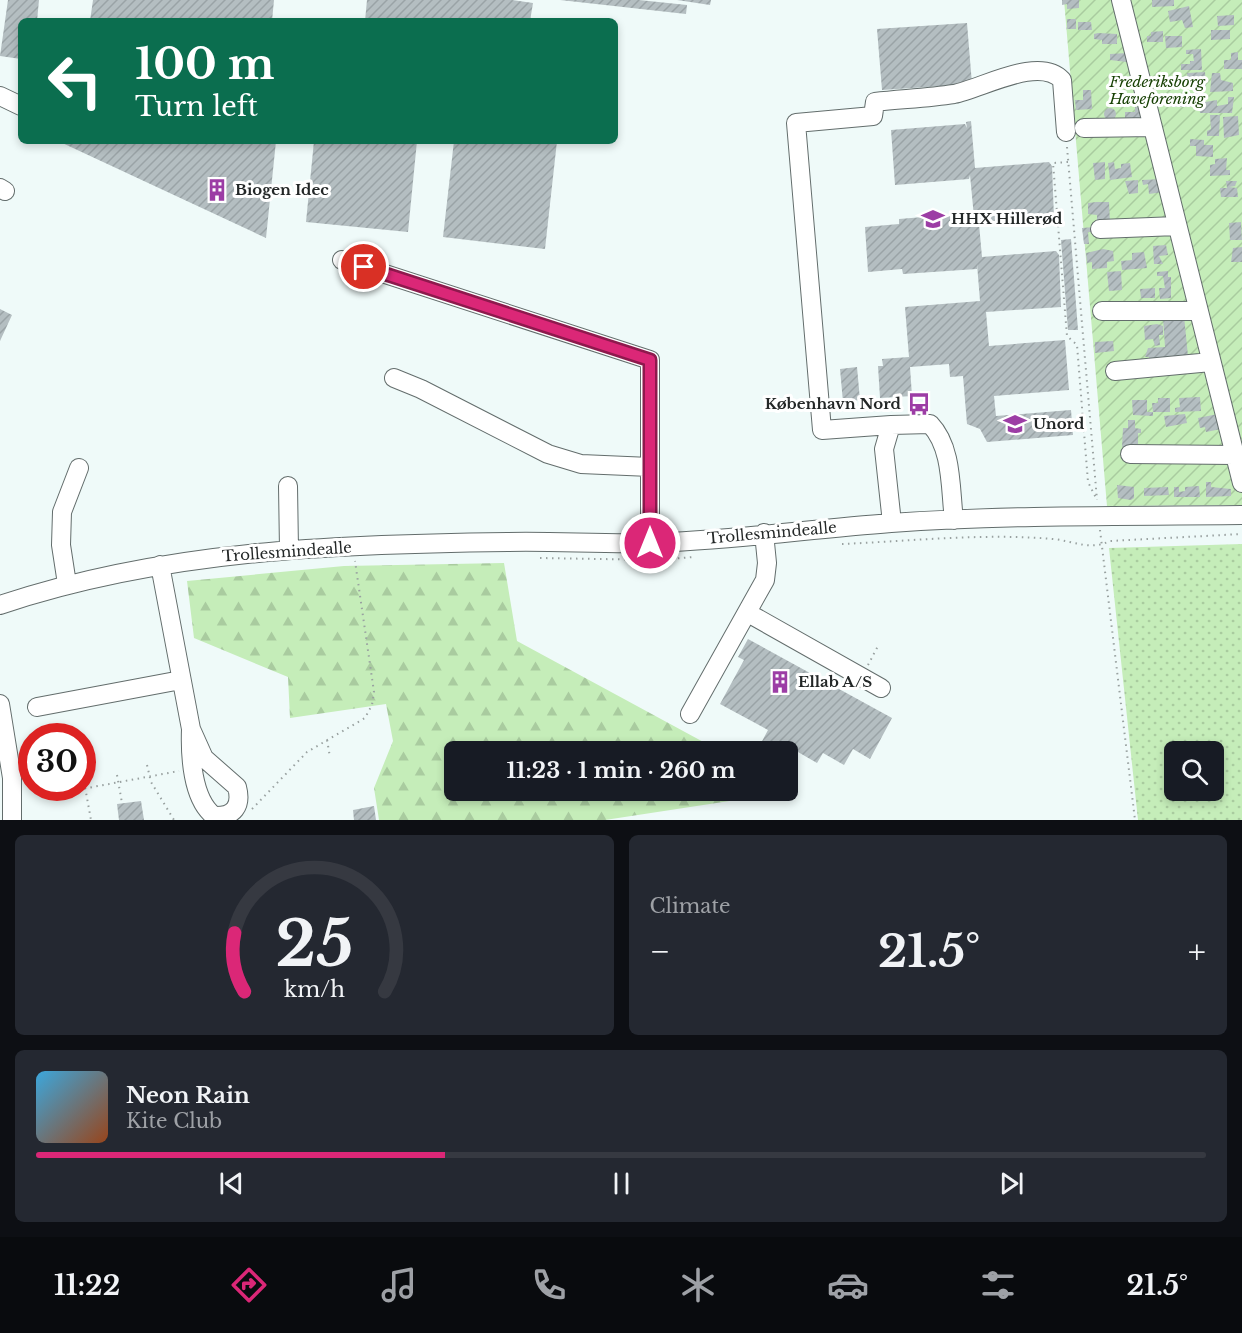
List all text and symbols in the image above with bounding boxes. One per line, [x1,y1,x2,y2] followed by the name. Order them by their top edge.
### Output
[135,38,274,90] text: 100 m
[36,42,114,120] icon: left
[1108,72,1206,108] park label: Frederiksborg Haveforening
[135,90,258,123] text: Turn left
[204,177,230,203] building icon: Biogen Idec
[235,180,329,199] place label: Biogen Idec
[920,206,946,232] school or university icon: HHX Hillerød
[951,209,1063,228] place label: HHX Hillerød
[338,241,389,292] pin
[347,250,380,283] icon: arrive
[906,391,932,417] bus stop icon: København Nord
[765,394,902,413] place label: København Nord
[1002,411,1028,437] school or university icon: Unord
[1033,414,1085,433] place label: Unord
[618,511,682,575] position arrow
[706,517,837,548] street label: Trollesmindealle
[222,537,352,566] street label: Trollesmindealle
[767,669,793,695] building icon: Ellab A/S
[798,672,872,691] place label: Ellab A/S
[18,723,96,801] speed limit sign: 30
[1164,741,1224,801] map controls
[1164,741,1224,801] button: search
[506,757,736,784] text: 11:23 · 1 min · 260 m
[650,894,730,918] text: Climate
[275,905,353,983] text: 25
[878,923,980,979] text: 21.5°
[650,931,670,972] text: −
[1188,931,1206,972] text: +
[284,976,345,1003] text: km/h
[126,1082,250,1109] text: Neon Rain
[126,1109,222,1133] text: Kite Club
[215,1167,248,1200] icon: previous
[605,1167,638,1200] icon: pause
[995,1167,1028,1200] icon: next
[228,1264,270,1306] icon: directions
[378,1264,420,1306] icon: music
[528,1264,570,1306] icon: phone
[677,1264,719,1306] icon: climate
[827,1264,869,1306] icon: car
[977,1264,1019,1306] icon: filters
[54,1269,120,1302] text: 11:22
[1127,1269,1188,1302] text: 21.5°

